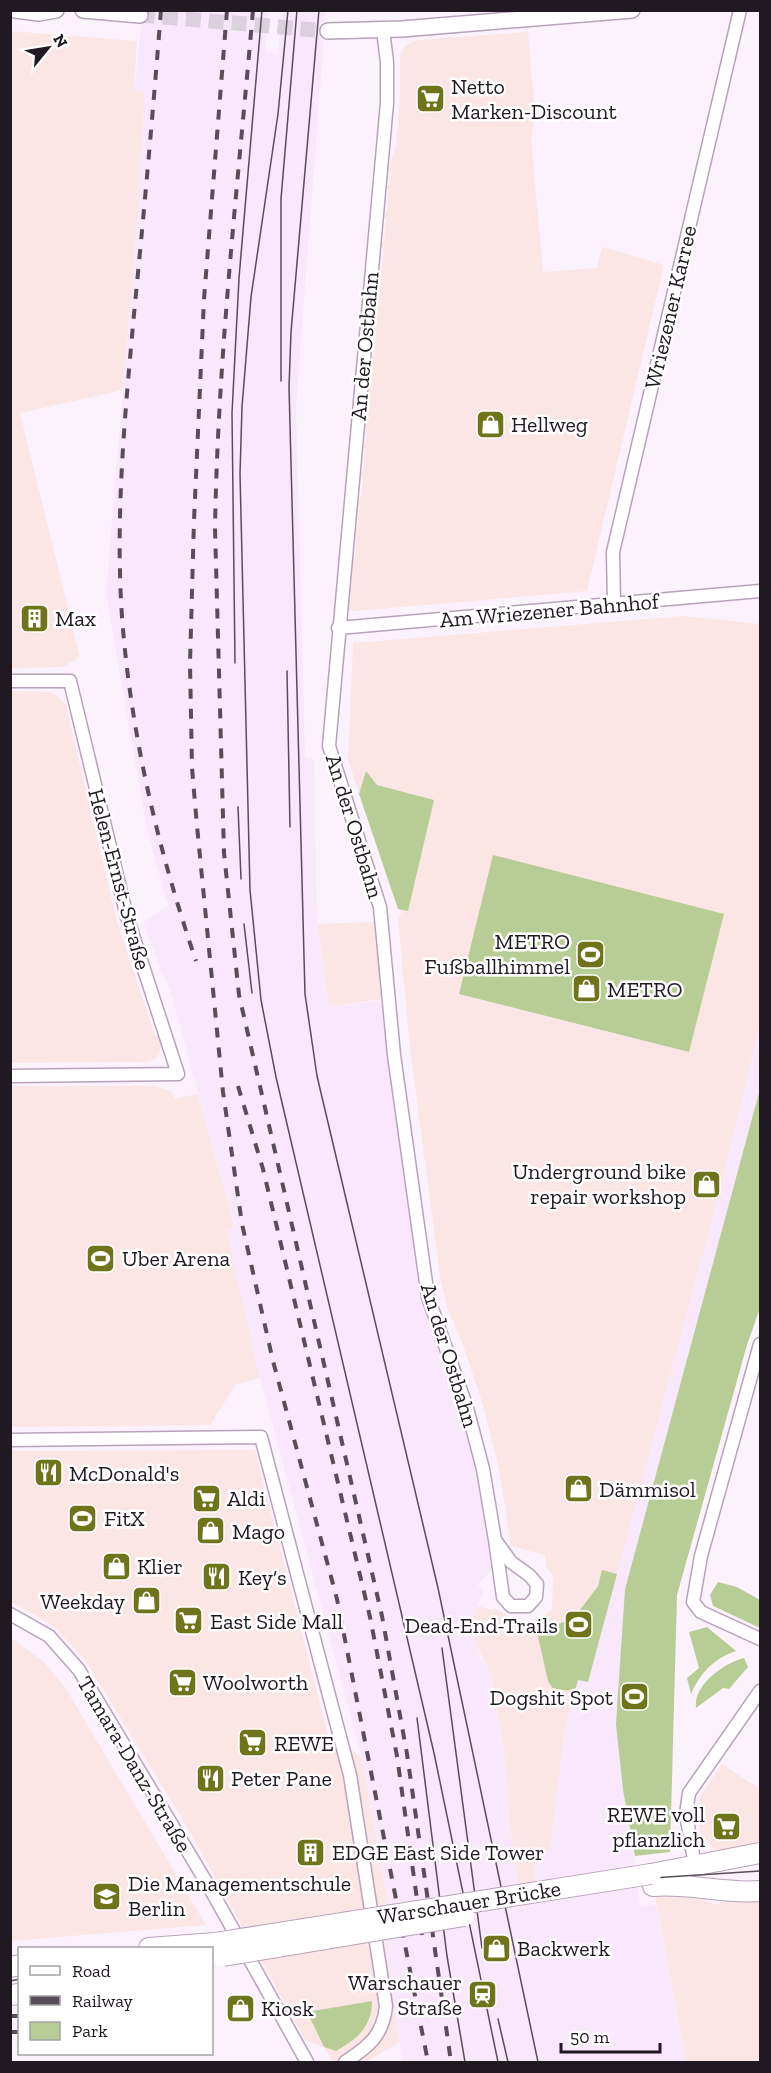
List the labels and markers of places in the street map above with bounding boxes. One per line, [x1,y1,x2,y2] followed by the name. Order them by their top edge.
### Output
[451,73,617,125] place label: Netto Marken-Discount
[414,83,446,115] supermarket icon: Netto Marken-Discount
[474,408,506,440] shop icon: Hellweg
[511,411,588,438] place label: Hellweg
[18,602,50,634] building icon: Max
[55,605,96,632] place label: Max
[424,928,570,980] place label: METRO Fußballhimmel
[575,938,607,970] sports icon: METRO Fußballhimmel
[570,973,602,1005] shop icon: METRO
[607,976,682,1003] place label: METRO
[513,1158,686,1210] place label: Underground bike repair workshop
[691,1168,723,1200] shop icon: Underground bike repair workshop
[85,1242,117,1274] sports icon: Uber Arena
[122,1245,231,1272] place label: Uber Arena
[32,1457,64,1489] restaurant icon: McDonald's
[69,1460,179,1487] place label: McDonald's
[562,1473,594,1505] shop icon: Dämmisol
[599,1476,696,1503] place label: Dämmisol
[190,1482,222,1514] supermarket icon: Aldi
[227,1485,265,1512] place label: Aldi
[67,1502,99,1534] sports icon: FitX
[104,1505,145,1532] place label: FitX
[195,1515,227,1547] shop icon: Mago
[232,1518,285,1545] place label: Mago
[100,1550,132,1582] shop icon: Klier
[137,1553,183,1580] place label: Klier
[201,1561,233,1593] restaurant icon: Key‘s
[238,1564,287,1591] place label: Key‘s
[130,1585,162,1617] shop icon: Weekday
[40,1588,126,1615] place label: Weekday
[173,1605,205,1637] supermarket icon: East Side Mall
[210,1608,343,1635] place label: East Side Mall
[563,1609,595,1641] sports icon: Dead-End-Trails
[405,1612,558,1639] place label: Dead-End-Trails
[166,1666,198,1698] supermarket icon: Woolworth
[203,1669,309,1696] place label: Woolworth
[618,1681,650,1713] sports icon: Dogshit Spot
[490,1684,614,1711] place label: Dogshit Spot
[237,1727,269,1759] supermarket icon: REWE
[274,1730,334,1757] place label: REWE
[194,1762,226,1794] restaurant icon: Peter Pane
[231,1765,332,1792] place label: Peter Pane
[607,1801,706,1853] place label: REWE voll pflanzlich
[710,1811,742,1843] supermarket icon: REWE voll pflanzlich
[295,1836,327,1868] building icon: EDGE East Side Tower
[332,1839,544,1866] place label: EDGE East Side Tower
[128,1870,351,1922] place label: Die Managementschule Berlin
[91,1880,123,1912] school or university icon: Die Managementschule Berlin
[480,1932,512,1964] shop icon: Backwerk
[517,1935,611,1962] place label: Backwerk
[348,1969,462,2021] place label: Warschauer Straße
[467,1979,499,2011] station icon: Warschauer Straße
[224,1992,256,2024] shop icon: Kiosk
[261,1995,314,2022] place label: Kiosk

